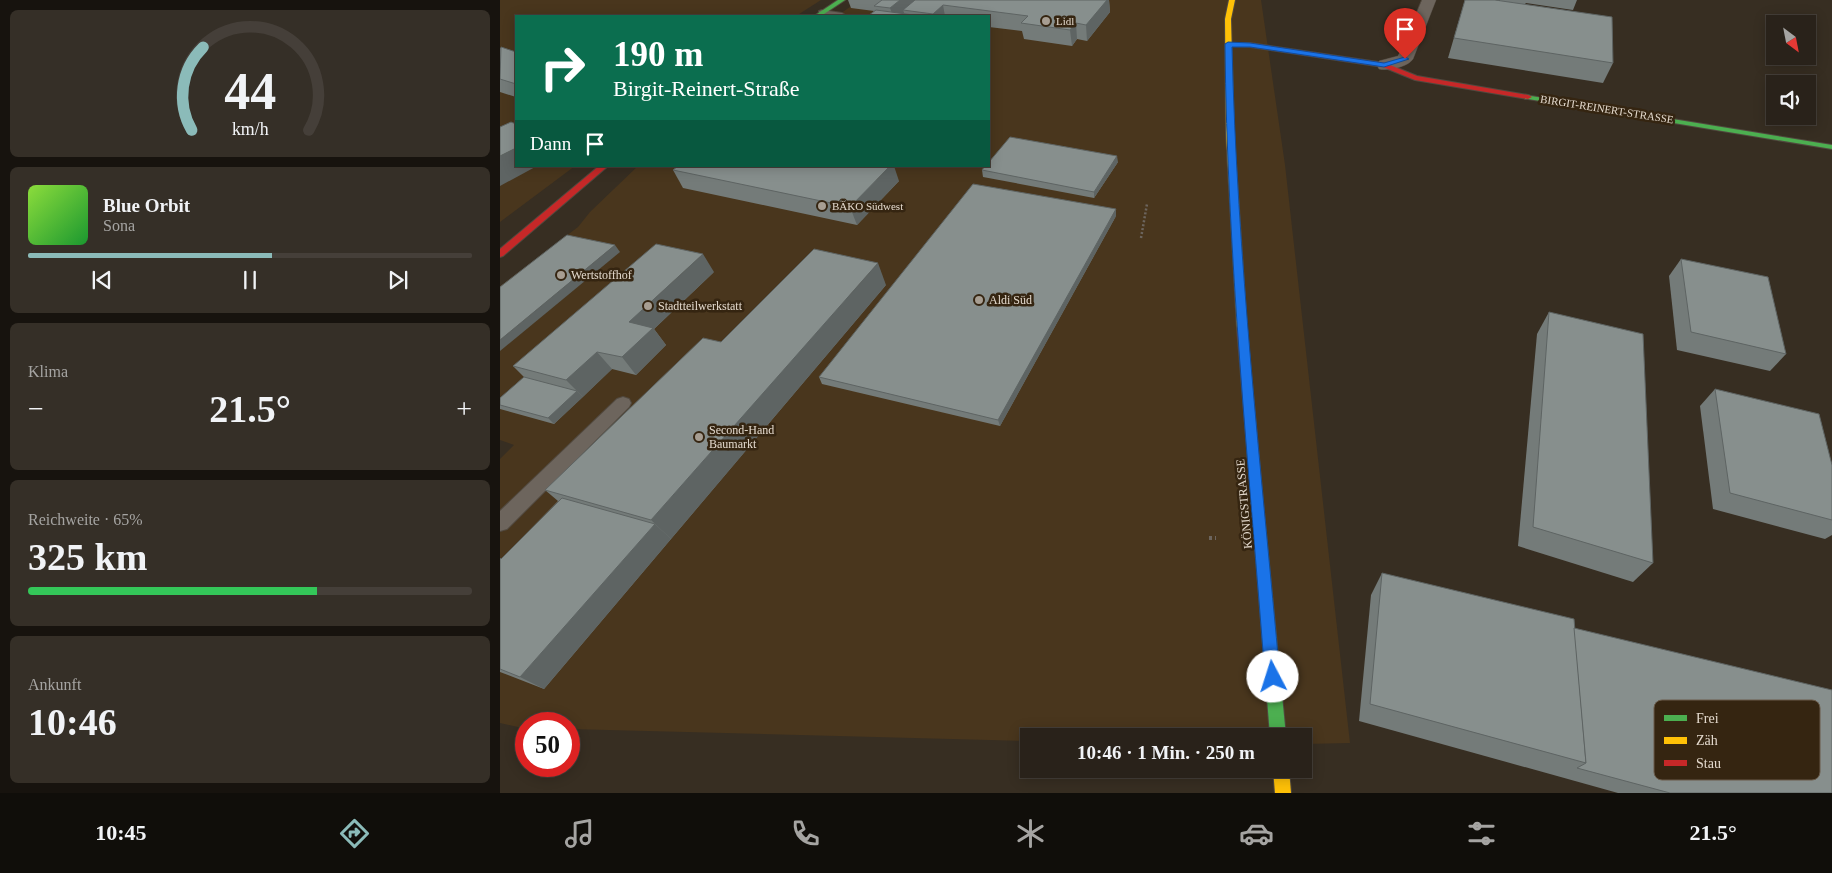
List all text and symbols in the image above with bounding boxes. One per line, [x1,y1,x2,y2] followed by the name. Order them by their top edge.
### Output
[1384,8,1426,59] pin
[1040,15,1052,27] marker: Lidl
[1056,15,1074,27] place label: Lidl
[1391,15,1419,43] icon: arrive
[1766,15,1816,65] north arrow
[1766,15,1816,125] map controls
[530,35,595,100] icon: right
[613,35,703,74] text: 190 m
[224,63,276,120] text: 44
[1766,75,1816,125] button: sound
[613,76,800,101] text: Birgit-Reinert-Straße
[1539,93,1675,126] street label: BIRGIT-REINERT-STRASSE
[232,119,268,139] text: km/h
[581,130,609,158] icon: arrive
[530,133,571,154] text: Dann
[103,195,190,216] text: Blue Orbit
[816,200,828,212] marker: BÄKO Südwest
[832,200,903,212] place label: BÄKO Südwest
[103,217,135,234] text: Sona
[88,266,116,294] icon: previous
[236,266,264,294] icon: pause
[384,266,412,294] icon: next
[571,268,632,282] place label: Wertstoffhof
[555,269,567,281] marker: Wertstoffhof
[989,293,1032,307] place label: Aldi Süd
[973,294,985,306] marker: Aldi Süd
[658,299,743,313] place label: Stadtteilwerkstatt
[642,300,654,312] marker: Stadtteilwerkstatt
[28,363,68,380] text: Klima
[209,388,291,430] text: 21.5°
[28,393,44,424] text: −
[456,393,472,424] text: +
[709,423,774,451] place label: Second-Hand Baumarkt
[693,431,705,443] marker: Second-Hand Baumarkt
[1233,459,1255,549] street label: KÖNIGSTRASSE
[28,511,143,528] text: Reichweite · 65%
[28,536,147,578] text: 325 km
[1246,650,1298,702] position arrow
[28,676,81,693] text: Ankunft
[1654,700,1820,780] legend
[28,701,117,743] text: 10:46
[1696,711,1719,726] text: Frei
[515,712,580,777] speed limit sign: 50
[1696,733,1718,748] text: Zäh
[1077,742,1255,763] text: 10:46 · 1 Min. · 250 m
[1696,756,1721,771] text: Stau
[337,816,372,851] icon: directions
[562,816,597,851] icon: music
[788,816,823,851] icon: phone
[1013,816,1048,851] icon: climate
[1239,816,1274,851] icon: car
[1464,816,1499,851] icon: filters
[95,820,147,845] text: 10:45
[1689,820,1737,845] text: 21.5°

